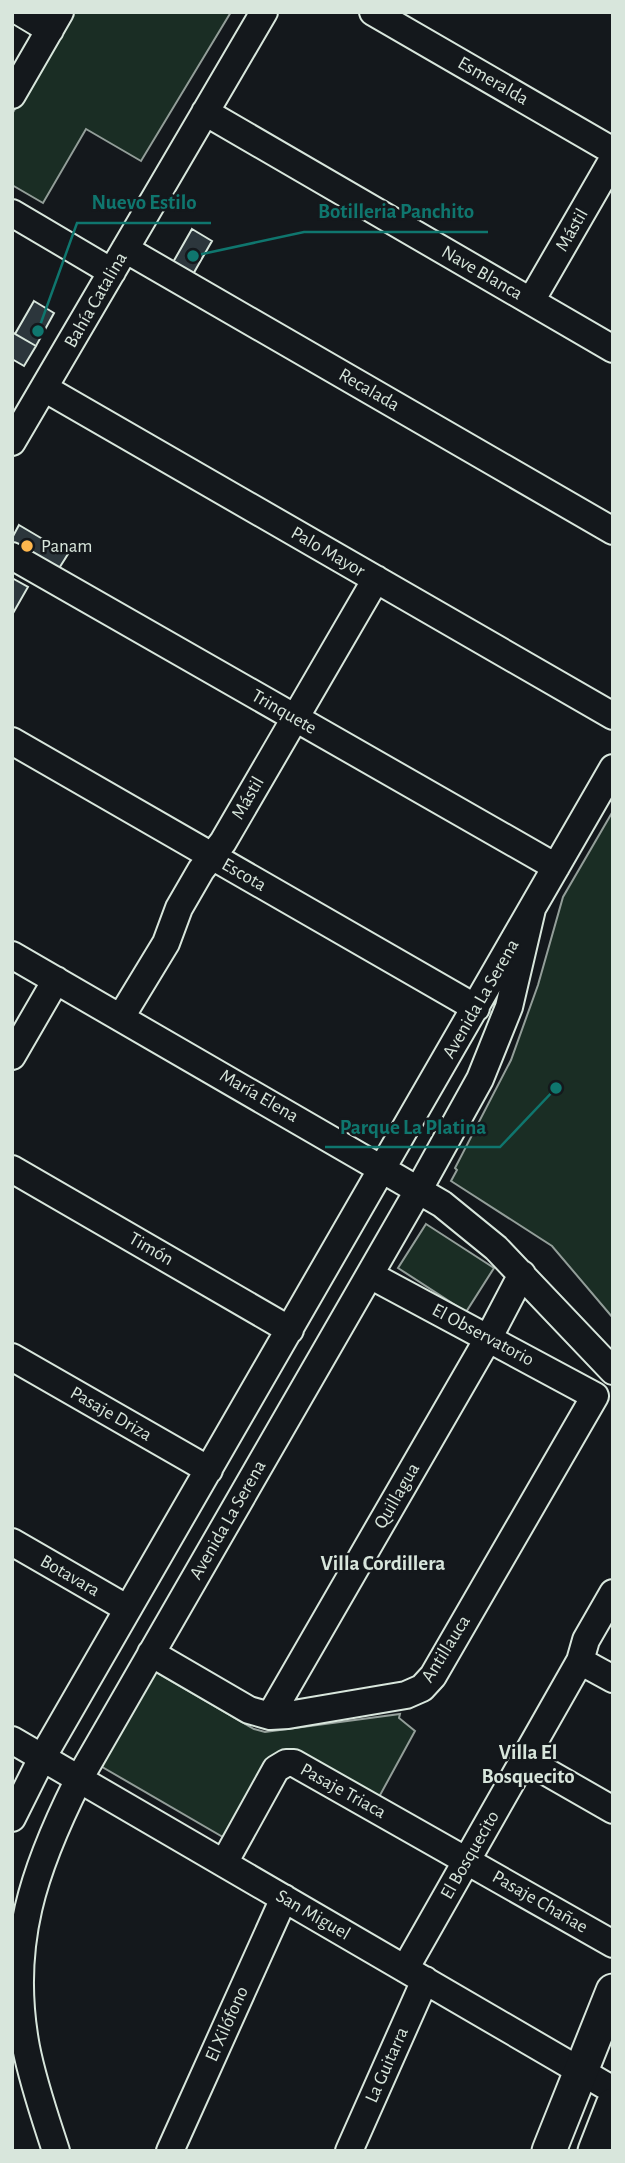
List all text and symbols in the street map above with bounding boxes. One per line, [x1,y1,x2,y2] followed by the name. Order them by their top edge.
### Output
[454,53,532,109] street label: Esmeralda
[77,181,211,223] callout: Nuevo Estilo
[304,190,488,232] callout: Botilleria Panchito
[91,192,197,213] text: Nuevo Estilo
[318,201,474,222] text: Botilleria Panchito
[552,205,592,255] street label: Mástil
[438,242,526,304] street label: Nave Blanca
[61,249,131,351] street label: Bahía Catalina
[335,365,403,415] street label: Recalada
[288,523,368,581] street label: Palo Mayor
[41,537,93,556] place label: Panam
[19,538,35,554] marker: Panam
[248,686,320,738] street label: Trinquete
[228,773,268,823] street label: Mástil
[219,855,270,895] street label: Escota
[439,936,523,1062] street label: Avenida La Serena
[216,1066,302,1126] street label: María Elena
[325,1105,500,1147] callout: Parque La Platina
[340,1117,486,1138] text: Parque La Platina
[125,1229,177,1269] street label: Timón
[429,1300,537,1370] street label: El Observatorio
[67,1383,155,1445] street label: Pasaje Driza
[186,1457,270,1583] street label: Avenida La Serena
[371,1460,423,1532] street label: Quillagua
[37,1552,103,1601] street label: Botavara
[321,1553,445,1574] district label: Villa Cordillera
[418,1612,474,1686] street label: Antillauca
[481,1742,575,1787] district label: Villa El Bosquecito
[297,1760,389,1822] street label: Pasaje Triaca
[437,1808,503,1902] street label: El Bosquecito
[489,1867,591,1937] street label: Pasaje Chañae
[273,1886,353,1944] street label: San Miguel
[202,1984,252,2064] street label: El Xilófono
[362,2024,412,2106] street label: La Guitarra

